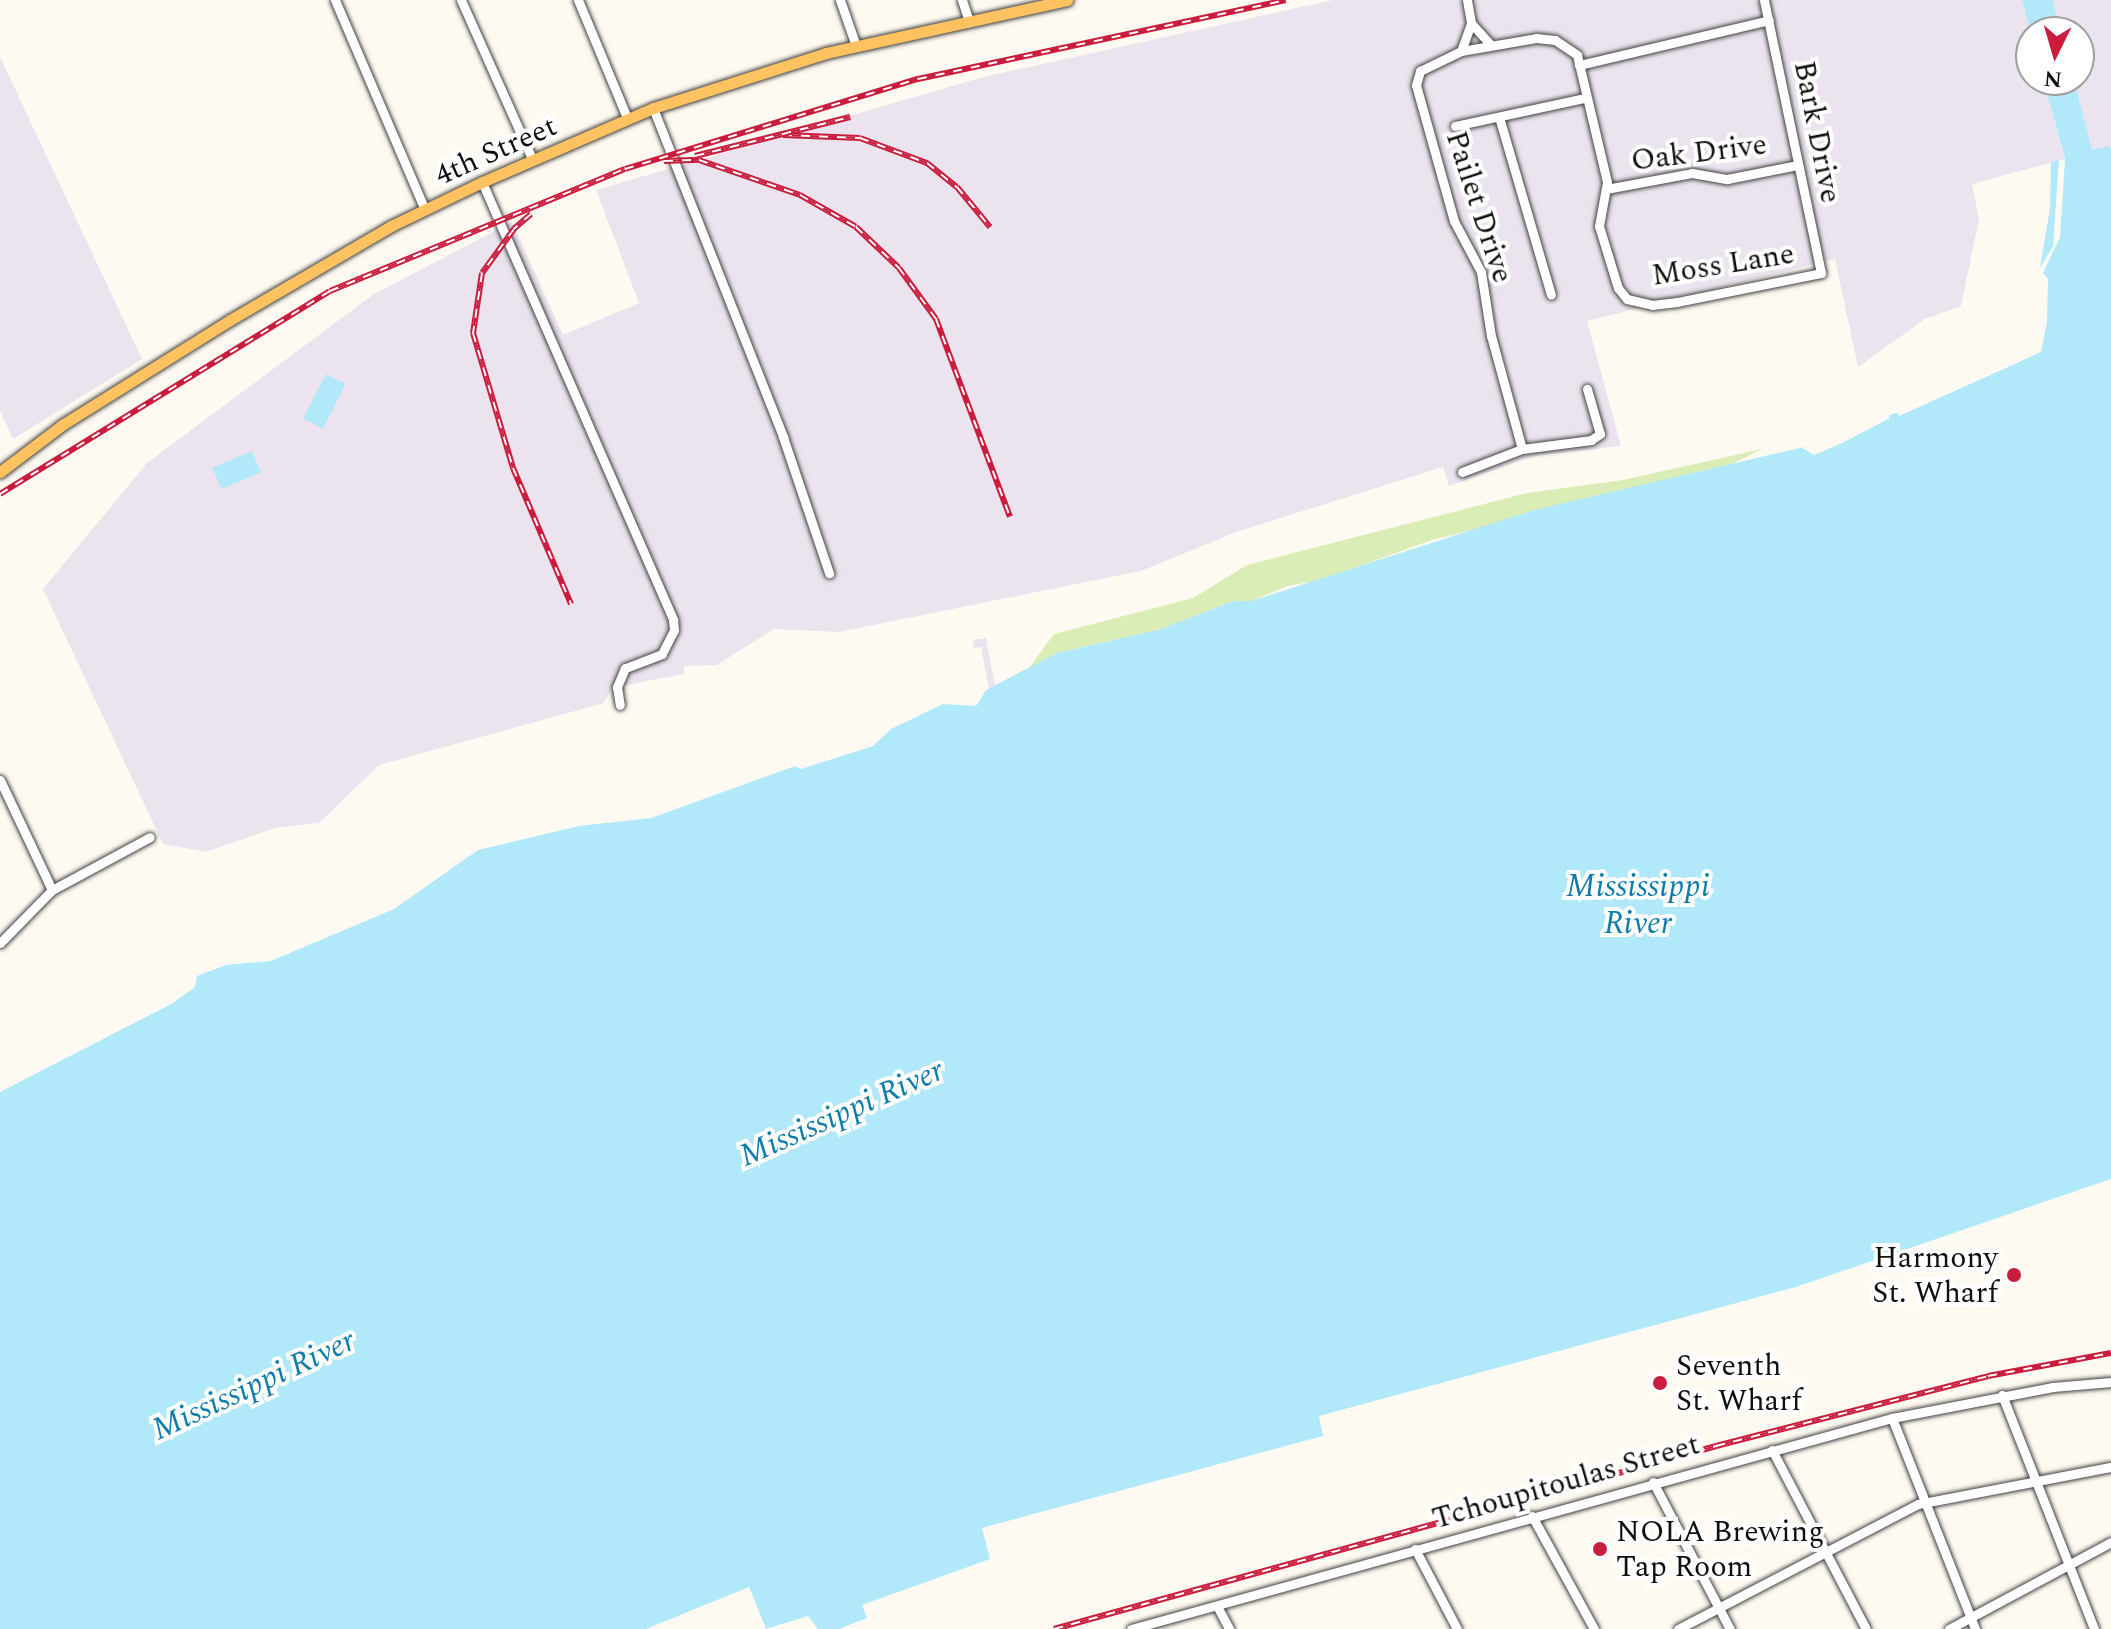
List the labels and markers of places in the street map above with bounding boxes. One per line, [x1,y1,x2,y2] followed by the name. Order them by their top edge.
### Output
[1872,1240,1998,1310] place label: Harmony St. Wharf
[2005,1266,2023,1284] marker: Harmony St. Wharf
[1676,1348,1802,1418] place label: Seventh St. Wharf
[1651,1374,1669,1392] marker: Seventh St. Wharf
[1616,1514,1824,1584] place label: NOLA Brewing Tap Room
[1591,1540,1609,1558] marker: NOLA Brewing Tap Room

